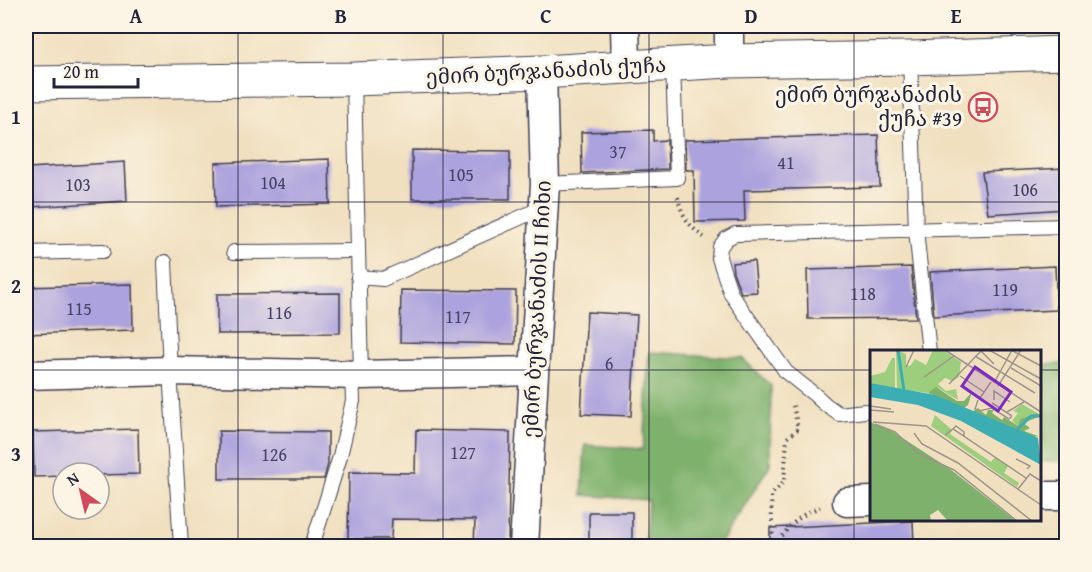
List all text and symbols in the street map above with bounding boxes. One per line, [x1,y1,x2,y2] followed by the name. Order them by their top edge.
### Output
[130,1,143,30] text: A
[335,1,347,30] text: B
[540,1,552,30] text: C
[744,1,758,30] text: D
[951,1,962,30] text: E
[425,49,667,92] street label: ემირ ბურჯანაძის ქუჩა
[54,51,138,89] scale bar
[63,58,99,85] text: 20 m
[775,79,962,134] place label: ემირ ბურჯანაძის ქუჩა #39
[967,91,999,123] bus stop icon: ემირ ბურჯანაძის ქუჩა #39
[11,102,21,131] text: 1
[609,138,627,165] house number: 37
[777,149,795,176] house number: 41
[448,161,474,188] house number: 105
[260,169,286,196] house number: 104
[65,171,91,198] house number: 103
[1012,176,1038,203] house number: 106
[514,179,559,439] street label: ემირ ბურჯანაძის II ჩიხი
[11,271,21,300] text: 2
[992,276,1018,303] house number: 119
[850,280,876,307] house number: 118
[66,295,92,322] house number: 115
[266,299,292,326] house number: 116
[445,303,471,330] house number: 117
[605,350,613,377] house number: 6
[870,350,1041,521] inset map
[11,439,21,468] text: 3
[450,439,476,466] house number: 127
[261,441,287,468] house number: 126
[51,461,111,521] north arrow
[61,465,84,492] text: N

